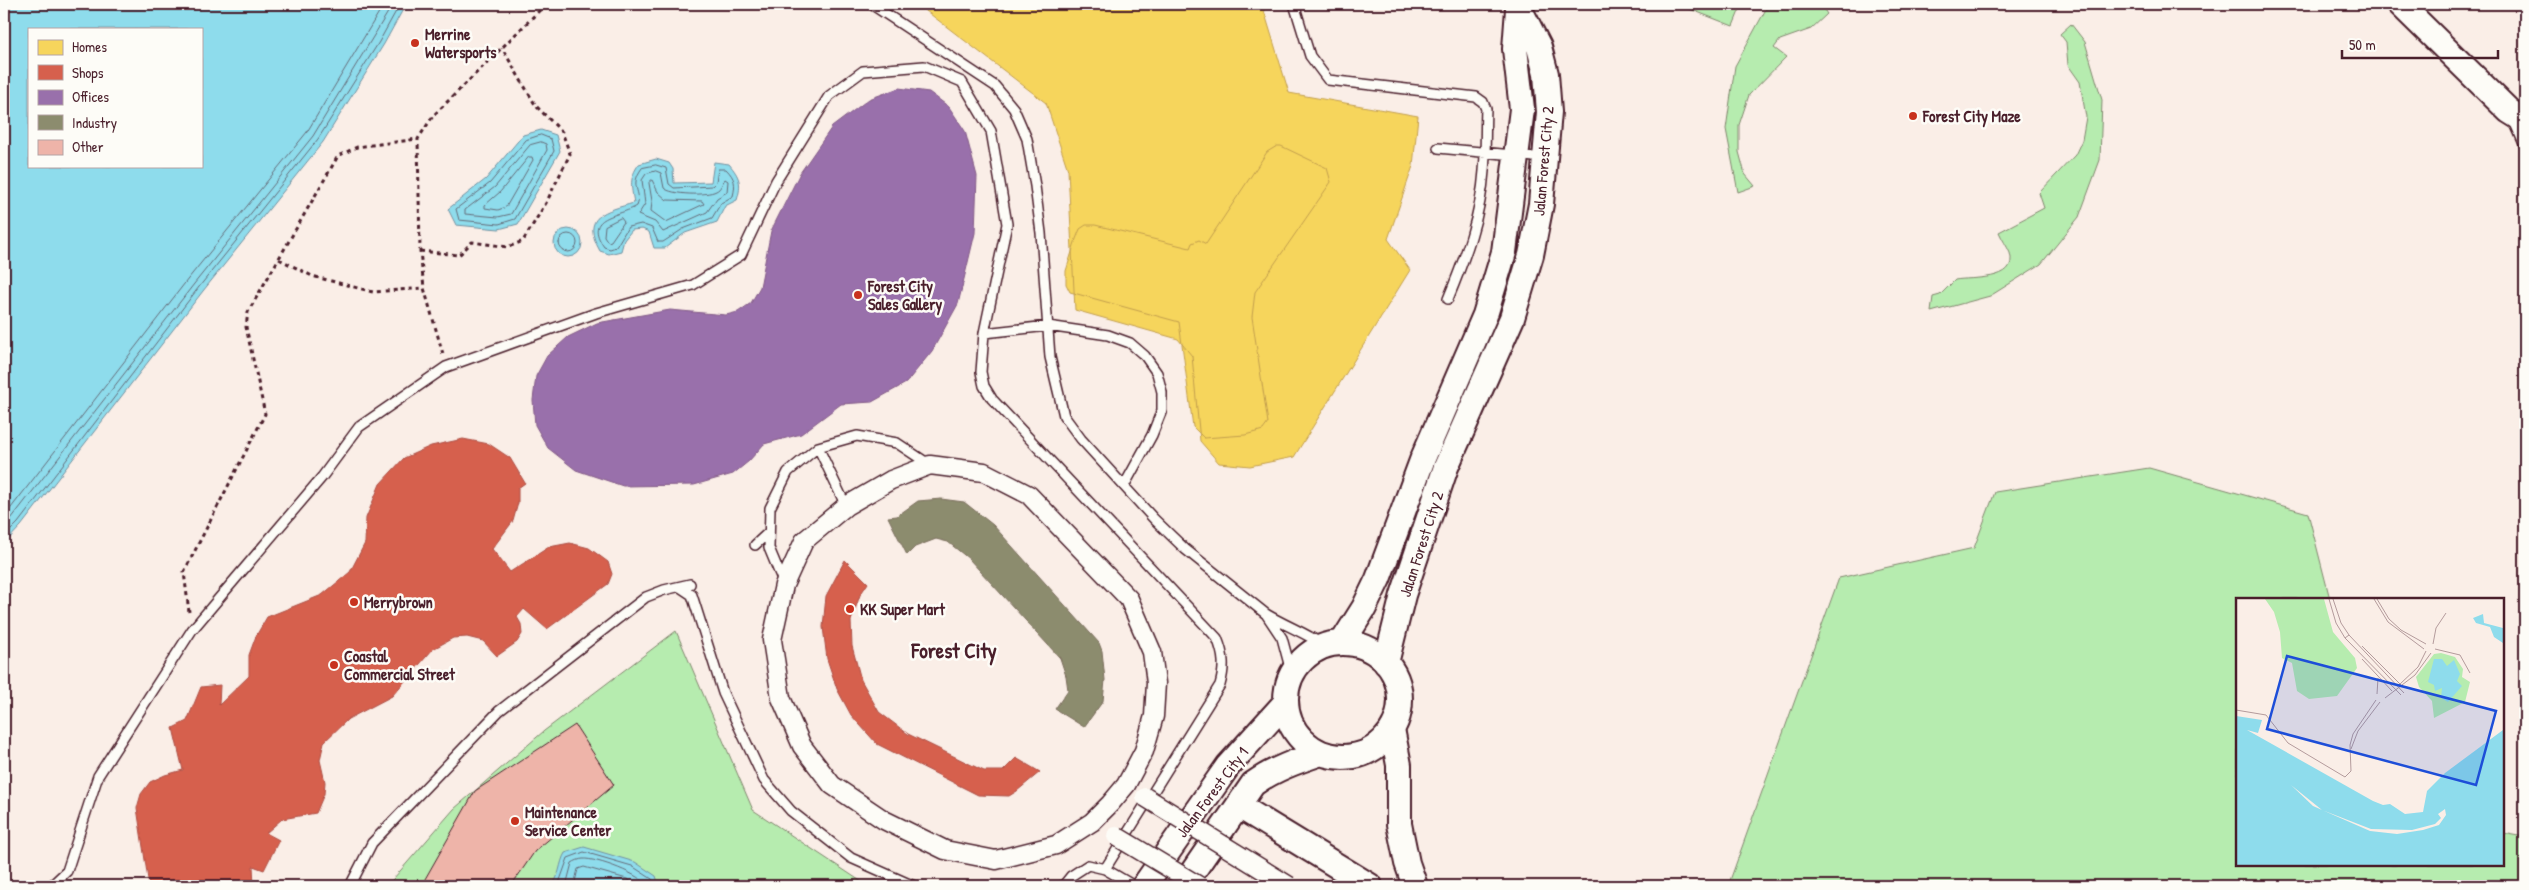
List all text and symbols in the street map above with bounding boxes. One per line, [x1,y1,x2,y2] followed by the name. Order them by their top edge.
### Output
[425,23,497,64] place label: Merrine Watersports
[28,28,202,168] legend
[2342,28,2498,60] scale bar
[2349,34,2376,55] text: 50 m
[72,36,107,57] text: Homes
[409,37,421,49] marker: Merrine Watersports
[72,62,104,83] text: Shops
[72,86,109,107] text: Offices
[1527,105,1559,217] street label: Jalan Forest City 2
[1922,105,2021,128] place label: Forest City Maze
[1907,110,1919,122] marker: Forest City Maze
[72,112,117,133] text: Industry
[72,136,104,157] text: Other
[867,275,942,316] place label: Forest City Sales Gallery
[852,289,864,301] marker: Forest City Sales Gallery
[1394,488,1449,600] street label: Jalan Forest City 2
[364,591,433,614] place label: Merrybrown
[348,596,360,608] marker: Merrybrown
[860,598,945,621] place label: KK Super Mart
[2236,598,2504,865] inset map
[844,603,856,615] marker: KK Super Mart
[910,636,997,666] district label: Forest City
[344,645,455,685] place label: Coastal Commercial Street
[328,659,340,671] marker: Coastal Commercial Street
[1171,742,1253,842] street label: Jalan Forest City 1
[525,801,612,841] place label: Maintenance Service Center
[509,815,521,827] marker: Maintenance Service Center

